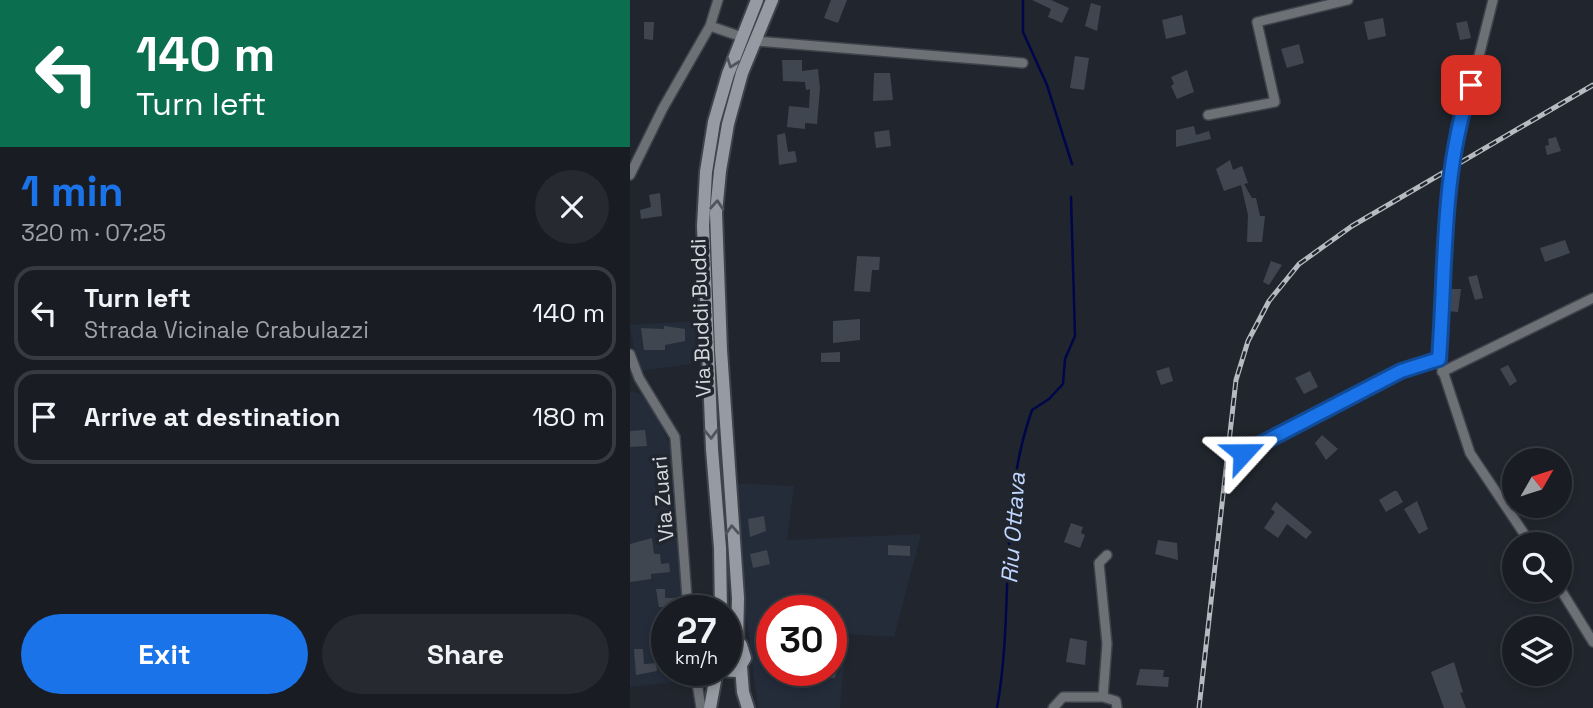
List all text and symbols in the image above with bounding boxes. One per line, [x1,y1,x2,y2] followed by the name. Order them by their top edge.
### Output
[136,23,275,85] text: 140 m
[21,28,112,119] icon: left
[1441,55,1501,115] pin
[726,57,740,69] one-way arrow
[1452,66,1490,104] icon: arrive
[136,84,266,124] text: Turn left
[21,165,124,218] text: 1 min
[535,170,609,244] button: close
[709,199,724,210] one-way arrow
[21,218,166,248] text: 320 m · 07:25
[684,238,717,398] street label: Via Buddi Buddi
[84,281,191,315] text: Turn left
[25,294,63,332] icon: left
[532,296,605,330] text: 140 m
[84,315,369,345] text: Strada Vicinale Crabulazzi
[25,398,63,436] icon: arrive
[84,400,341,434] text: Arrive at destination
[532,400,605,434] text: 180 m
[1206,416,1280,490] position arrow
[704,429,719,440] one-way arrow
[1502,448,1572,518] north arrow
[1502,448,1572,686] map controls
[645,455,680,543] street label: Via Zuari
[994,471,1032,585] water label: Riu Ottava
[724,524,739,535] one-way arrow
[1502,532,1572,602] button: search
[756,595,847,686] speed limit sign: 30
[677,609,716,653] text: 27
[21,614,308,694] button: Exit
[322,614,609,694] button: Share
[1502,616,1572,686] button: layers
[675,646,718,669] text: km/h

